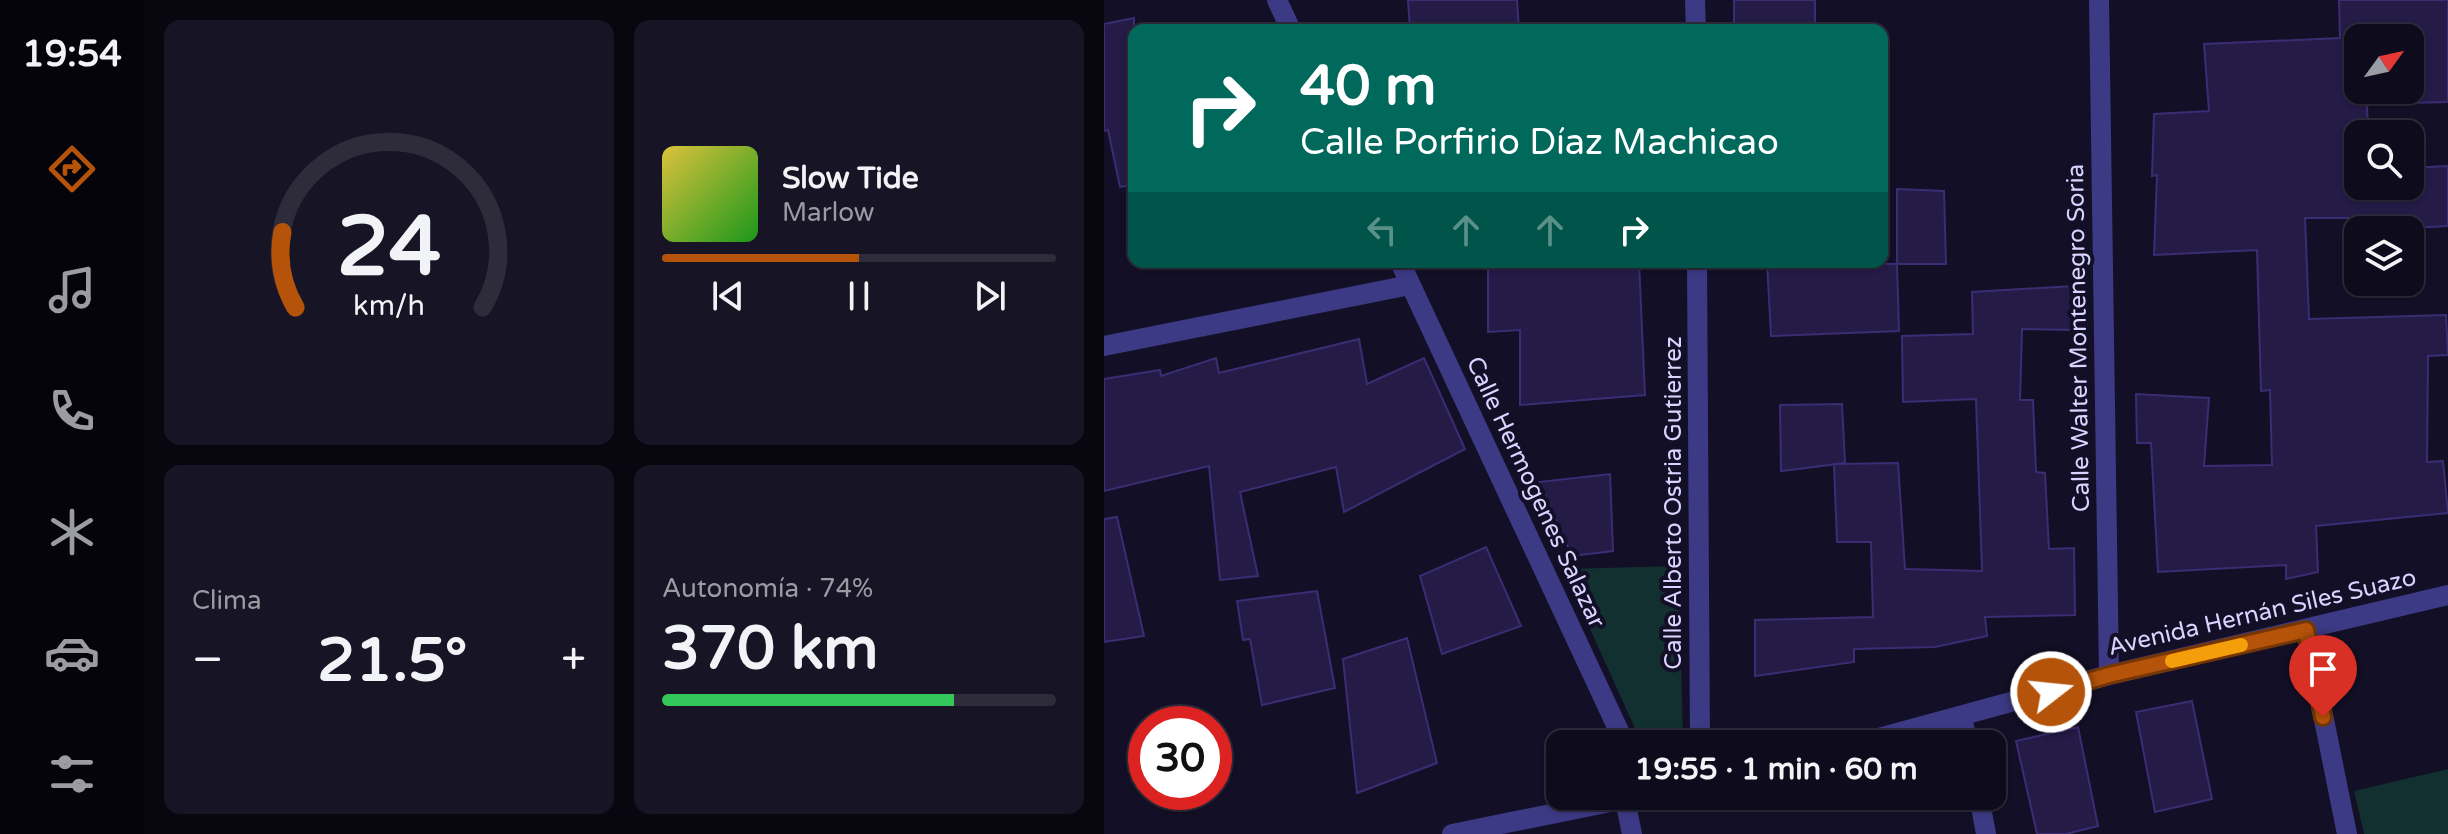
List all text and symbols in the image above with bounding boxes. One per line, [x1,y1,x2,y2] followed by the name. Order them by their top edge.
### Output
[2344,24,2424,104] north arrow
[2344,24,2424,296] map controls
[22,33,122,76] text: 19:54
[1300,53,1436,120] text: 40 m
[1168,56,1272,160] icon: right
[2344,120,2424,200] button: search
[1300,121,1779,164] text: Calle Porfirio Díaz Machicao
[44,141,100,197] icon: directions
[782,160,919,197] text: Slow Tide
[2061,164,2096,512] street label: Calle Walter Montenegro Soria
[782,197,874,228] text: Marlow
[337,198,441,298] text: 24
[1360,208,1404,252] icon: left
[1444,208,1488,252] icon: ahead
[1528,208,1572,252] icon: ahead
[1612,208,1656,252] icon: right
[2344,216,2424,296] button: layers
[44,262,100,318] icon: music
[706,274,750,318] icon: previous
[837,274,881,318] icon: pause
[968,274,1012,318] icon: next
[353,289,425,323] text: km/h
[1659,336,1688,670] street label: Calle Alberto Ostria Gutierrez
[1460,352,1612,633] street label: Calle Hermogenes Salazar
[44,383,100,439] icon: phone
[44,504,100,560] icon: climate
[2105,563,2419,662] street label: Avenida Hernán Siles Suazo
[662,573,873,604] text: Autonomía · 74%
[192,585,262,616] text: Clima
[662,613,878,685] text: 370 km
[44,625,100,681] icon: car
[317,625,467,697] text: 21.5°
[192,634,223,687] text: −
[561,634,586,687] text: +
[2289,635,2357,717] pin
[2301,647,2345,691] icon: arrive
[2009,650,2093,734] position arrow
[1128,706,1232,810] speed limit sign: 30
[44,746,100,802] icon: filters
[1635,751,1917,788] text: 19:55 · 1 min · 60 m

